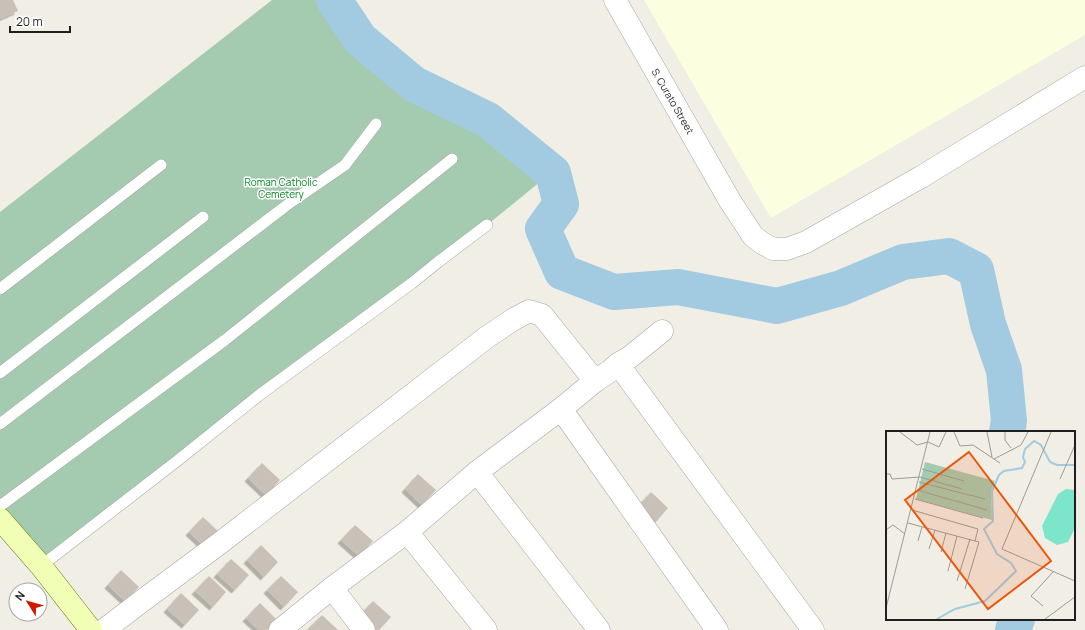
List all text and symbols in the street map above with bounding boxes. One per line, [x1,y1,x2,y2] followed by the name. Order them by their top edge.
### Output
[10,8,70,34] scale bar
[16,13,43,30] text: 20 m
[649,66,697,136] street label: S. Curato Street
[245,175,318,201] park label: Roman Catholic Cemetery
[886,431,1075,620] inset map
[8,582,48,622] north arrow
[11,588,28,603] text: N

